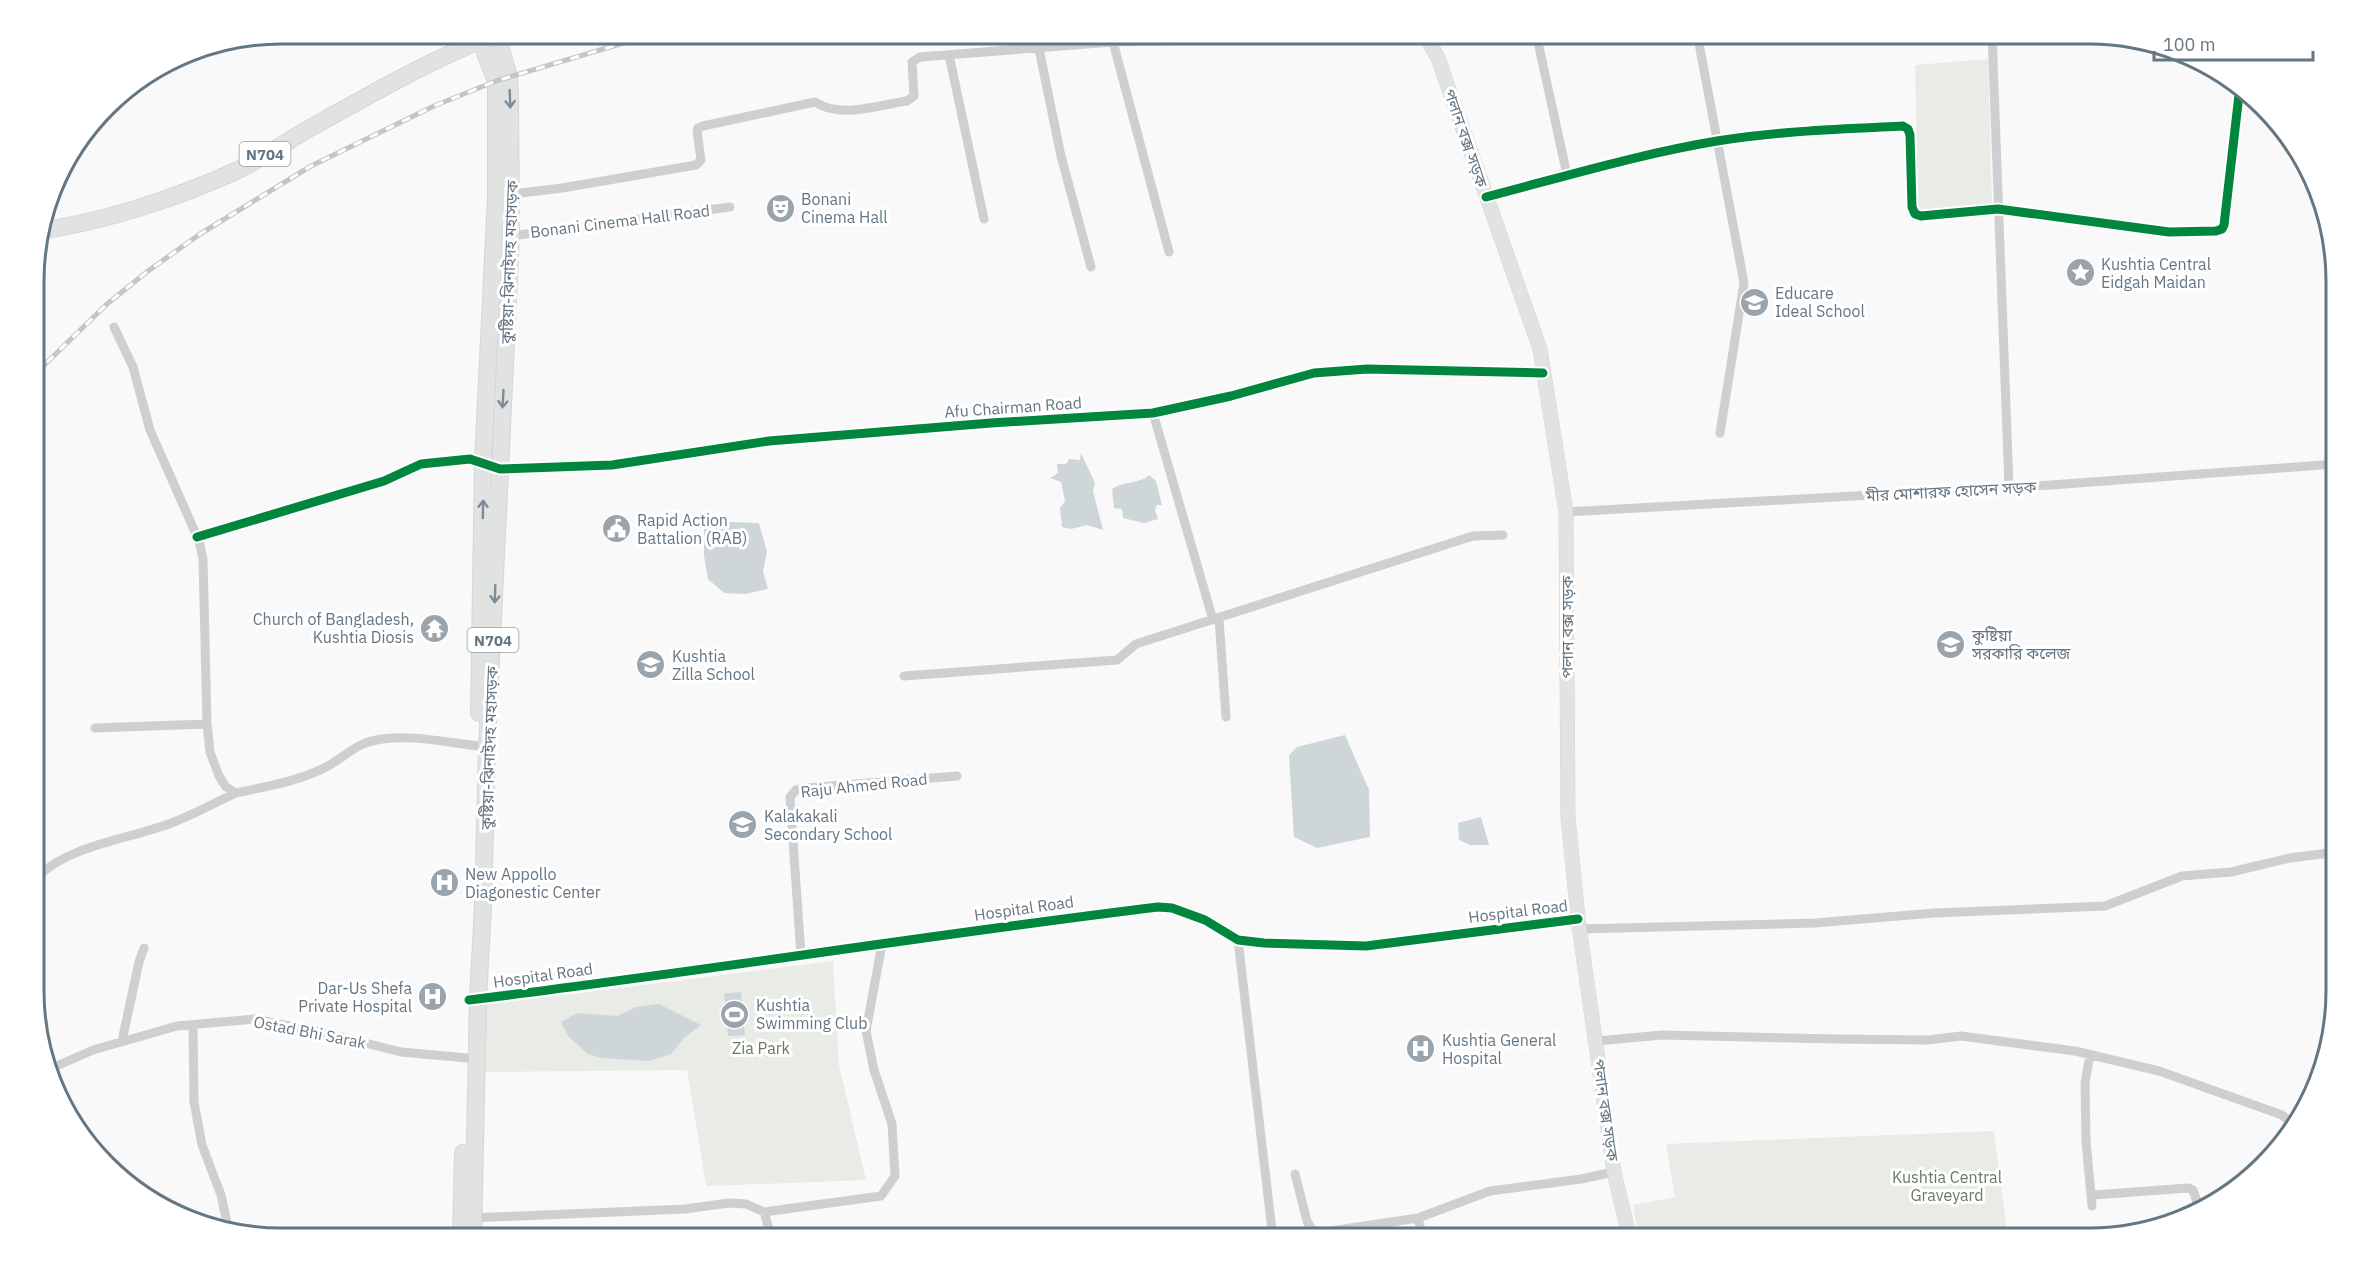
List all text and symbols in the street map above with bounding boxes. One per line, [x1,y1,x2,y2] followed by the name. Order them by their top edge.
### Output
[2154,24,2313,62] scale bar
[2163,33,2215,56] text: 100 m
[1440,86,1493,191] street label: পলান বক্স সড়ক
[504,89,516,109] one-way arrow
[240,142,290,166] road number: N704
[496,179,522,345] street label: কুষ্টিয়া-ঝিনাইদহ মহাসড়ক
[801,189,888,227] place label: Bonani Cinema Hall
[764,192,796,224] theatre icon: Bonani Cinema Hall
[529,200,711,242] street label: Bonani Cinema Hall Road
[2101,254,2211,292] place label: Kushtia Central Eidgah Maidan
[2064,257,2096,289] place icon: Kushtia Central Eidgah Maidan
[1775,283,1865,321] place label: Educare Ideal School
[1738,286,1770,318] school or university icon: Educare Ideal School
[498,389,509,409] one-way arrow
[944,392,1082,422] street label: Afu Chairman Road
[1864,476,2038,506] street label: মীর মোশারফ হোসেন সড়ক
[477,499,488,519] one-way arrow
[637,510,747,548] place label: Rapid Action Battalion (RAB)
[600,513,632,545] public building icon: Rapid Action Battalion (RAB)
[1557,575,1577,678] street label: পলান বক্স সড়ক
[490,583,501,603] one-way arrow
[253,609,414,647] place label: Church of Bangladesh, Kushtia Diosis
[419,612,451,644] temple icon: Church of Bangladesh, Kushtia Diosis
[1971,625,2071,663] place label: কুষ্টিয়া সরকারি কলেজ
[468,628,518,652] road number: N704
[1935,628,1967,660] school or university icon: কুষ্টিয়া সরকারি কলেজ
[672,646,755,684] place label: Kushtia Zilla School
[635,649,667,681] school or university icon: Kushtia Zilla School
[476,665,502,831] street label: কুষ্টিয়া-ঝিনাইদহ মহাসড়ক
[800,768,928,802] street label: Raju Ahmed Road
[764,806,892,844] place label: Kalakakali Secondary School
[727,809,759,841] school or university icon: Kalakakali Secondary School
[465,864,601,902] place label: New Appollo Diagonestic Center
[428,867,460,899] hospital icon: New Appollo Diagonestic Center
[973,891,1075,925] street label: Hospital Road
[1467,895,1569,927] street label: Hospital Road
[492,958,594,992] street label: Hospital Road
[298,978,412,1016] place label: Dar-Us Shefa Private Hospital
[417,981,449,1013] hospital icon: Dar-Us Shefa Private Hospital
[756,995,868,1033] place label: Kushtia Swimming Club
[719,998,751,1030] sports icon: Kushtia Swimming Club
[252,1011,368,1053] street label: Ostad Bhi Sarak
[1442,1030,1556,1068] place label: Kushtia General Hospital
[1405,1033,1437,1065] hospital icon: Kushtia General Hospital
[732,1038,791,1058] park label: Zia Park
[1589,1058,1623,1163] street label: পলান বক্স সড়ক
[1892,1167,2002,1205] park label: Kushtia Central Graveyard

